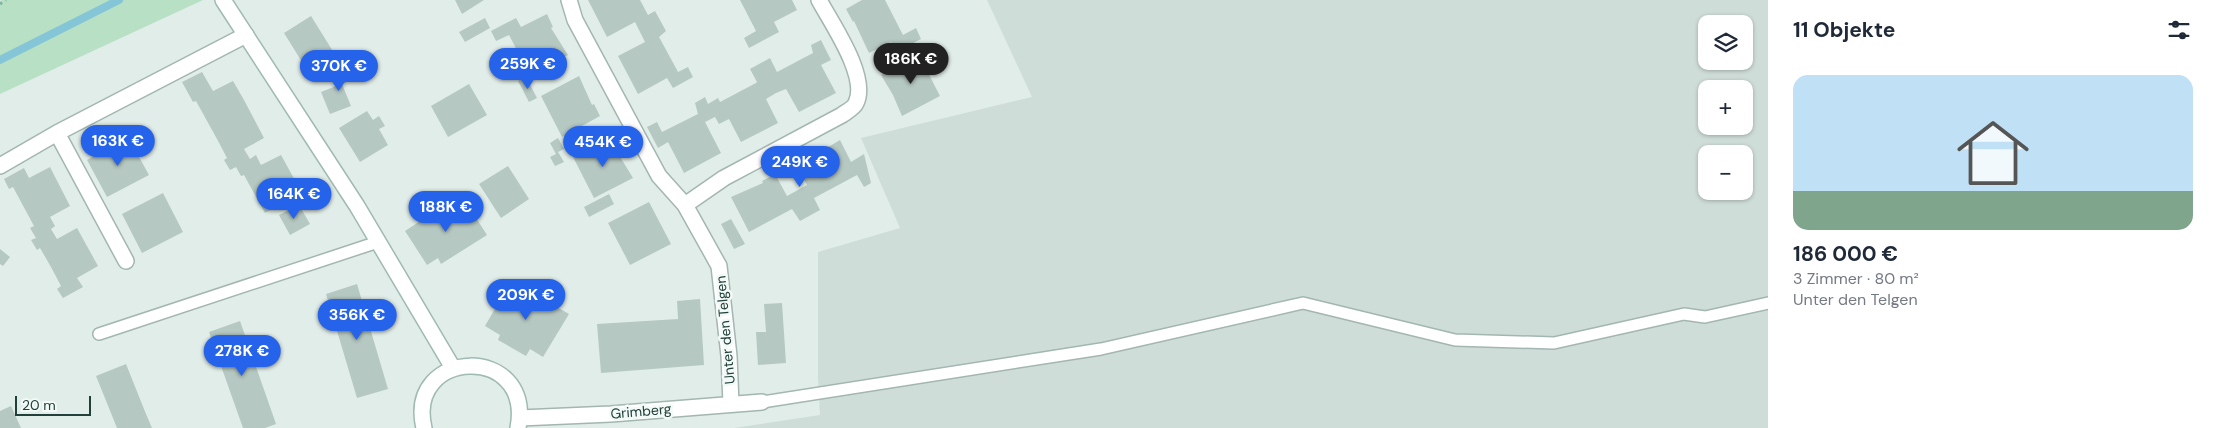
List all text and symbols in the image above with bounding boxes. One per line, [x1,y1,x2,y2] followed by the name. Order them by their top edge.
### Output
[1698,15,1753,200] map controls
[1698,15,1753,70] button: layers
[1793,16,1895,44] text: 11 Objekte
[2165,16,2193,44] icon: filters
[870,42,952,85] pin: 186K €
[487,48,569,90] pin: 259K €
[885,48,937,69] text: 186K €
[298,49,380,92] pin: 370K €
[500,53,556,74] text: 259K €
[311,55,367,76] text: 370K €
[1698,80,1753,135] button: +
[1948,108,2038,198] icon: home
[77,124,159,167] pin: 163K €
[562,126,644,168] pin: 454K €
[92,130,144,151] text: 163K €
[574,131,632,152] text: 454K €
[1698,145,1753,200] button: −
[759,146,841,188] pin: 249K €
[772,151,828,172] text: 249K €
[253,178,335,220] pin: 164K €
[267,183,321,204] text: 164K €
[405,190,487,233] pin: 188K €
[420,196,472,217] text: 188K €
[1793,240,1898,268] text: 186 000 €
[1793,268,1919,289] text: 3 Zimmer · 80 m²
[711,275,739,385] street label: Unter den Telgen
[485,278,567,321] pin: 209K €
[497,284,555,305] text: 209K €
[1793,289,1918,310] text: Unter den Telgen
[316,298,398,341] pin: 356K €
[329,304,385,325] text: 356K €
[201,334,283,377] pin: 278K €
[215,340,269,361] text: 278K €
[15,393,91,416] scale bar
[22,396,56,414] text: 20 m
[610,399,672,423] street label: Grimberg

